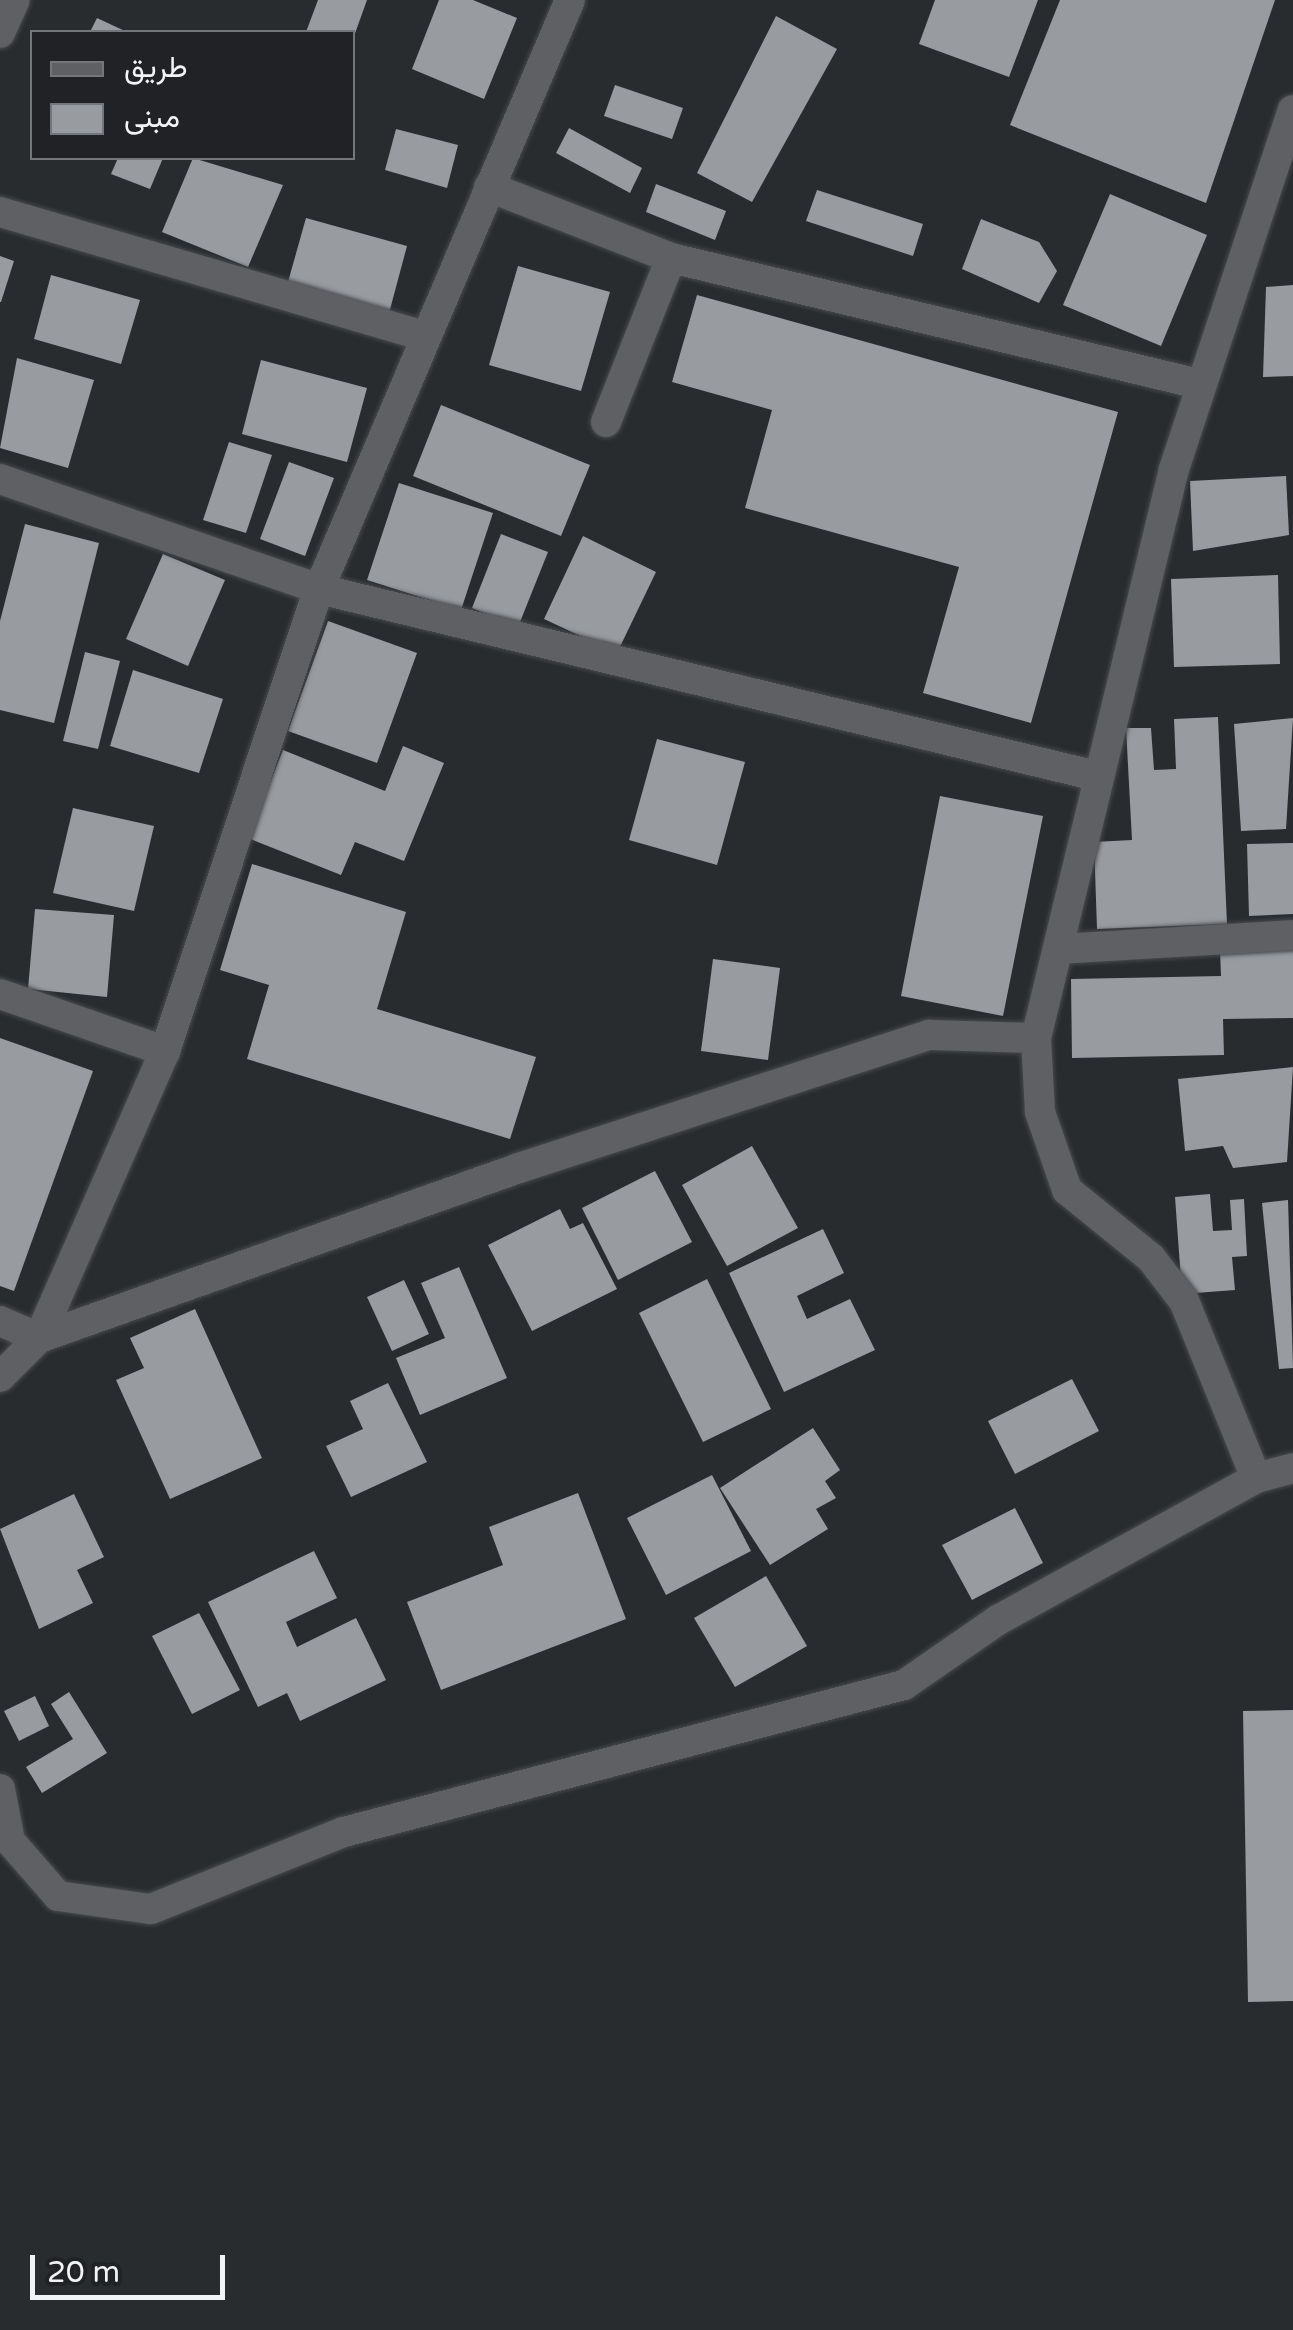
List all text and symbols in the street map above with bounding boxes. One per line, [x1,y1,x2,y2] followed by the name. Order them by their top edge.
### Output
[30,30,355,160] legend
[124,49,188,86] text: طريق
[124,99,180,136] text: مبنى
[35,2235,230,2297] scale bar
[47,2254,120,2291] text: 20 m

